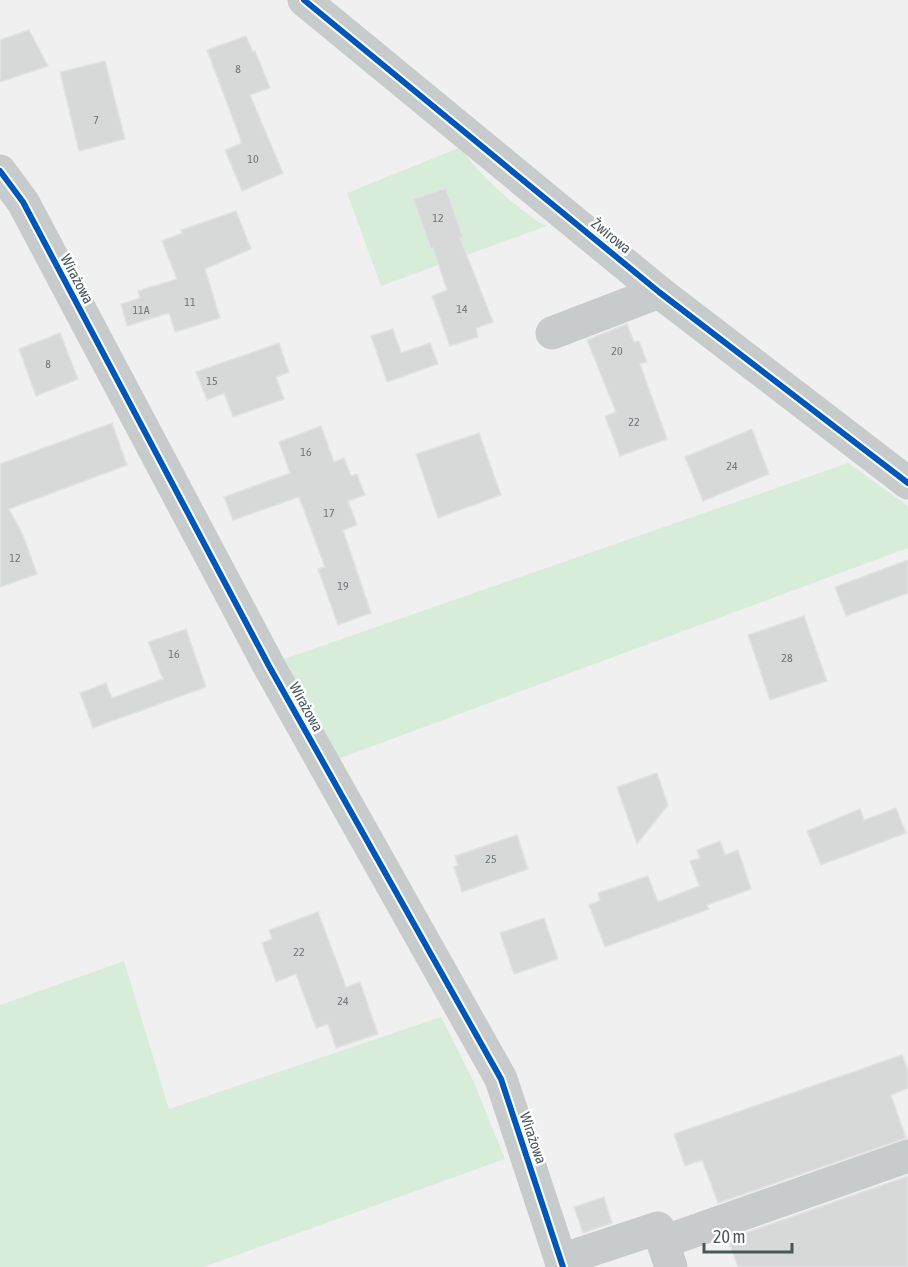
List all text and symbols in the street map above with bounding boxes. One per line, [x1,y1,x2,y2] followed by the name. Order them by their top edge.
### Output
[235,62,241,76] house number: 8
[93,113,99,127] house number: 7
[247,152,259,166] house number: 10
[432,211,444,225] house number: 12
[588,214,635,257] street label: Żwirowa
[57,251,97,306] street label: Wirażowa
[184,295,196,309] house number: 11
[456,302,468,316] house number: 14
[132,303,150,317] house number: 11A
[611,344,623,358] house number: 20
[45,357,51,371] house number: 8
[206,374,218,388] house number: 15
[628,415,640,429] house number: 22
[300,445,312,459] house number: 16
[726,459,738,473] house number: 24
[323,506,335,520] house number: 17
[9,551,21,565] house number: 12
[337,579,349,593] house number: 19
[168,647,180,661] house number: 16
[781,651,793,665] house number: 28
[286,679,327,734] street label: Wirażowa
[485,852,497,866] house number: 25
[293,945,305,959] house number: 22
[337,994,349,1008] house number: 24
[517,1110,550,1166] street label: Wirażowa
[704,1216,792,1254] scale bar
[713,1226,745,1247] text: 20 m

